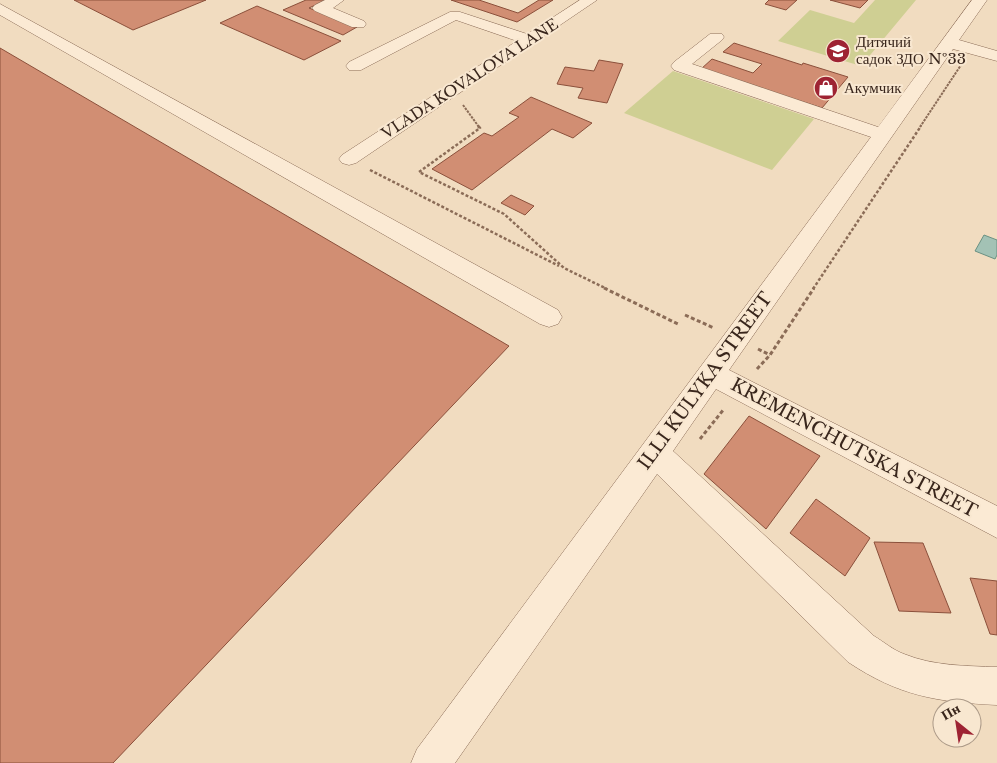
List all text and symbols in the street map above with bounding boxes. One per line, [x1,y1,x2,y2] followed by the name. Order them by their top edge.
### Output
[377,14,562,143] street label: VLADA KOVALOVA LANE
[856,32,966,68] place label: Дитячий садок ЗДО №33
[825,38,851,64] school or university icon: Дитячий садок ЗДО №33
[813,75,839,101] shop icon: Акумчик
[844,78,902,97] place label: Акумчик
[633,288,777,474] street label: ILLI KULYKA STREET
[727,374,981,523] street label: KREMENCHUTSKA STREET
[932,698,982,748] north arrow
[938,699,963,724] text: Пн

